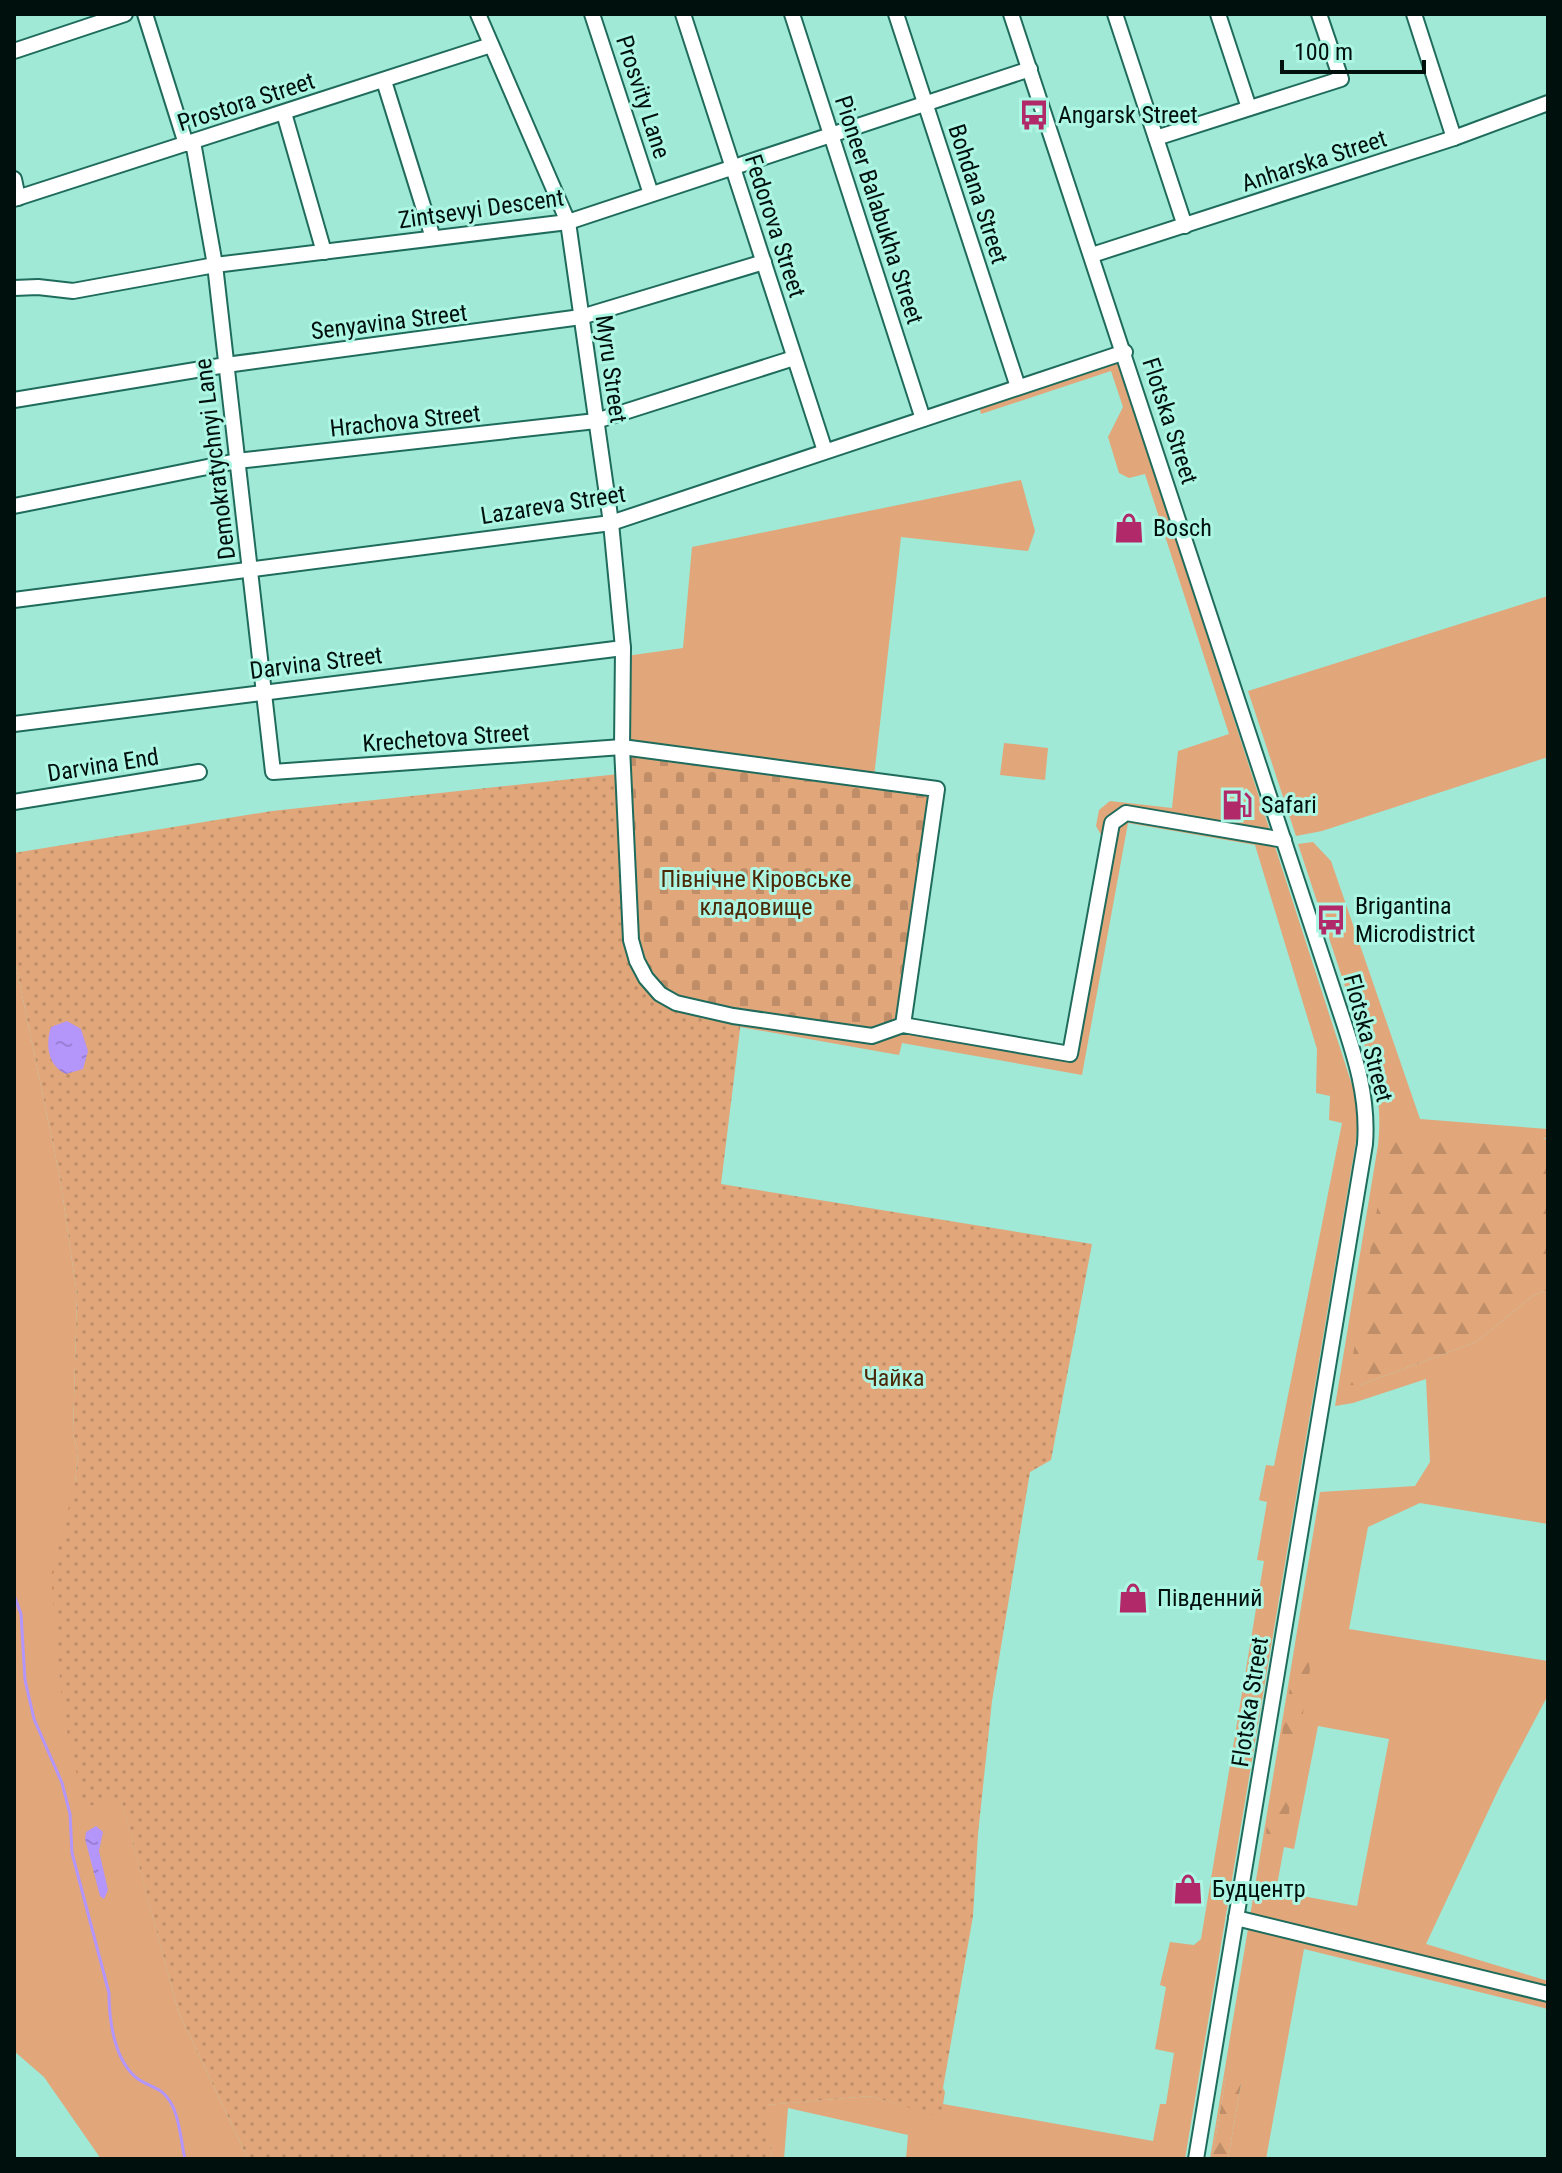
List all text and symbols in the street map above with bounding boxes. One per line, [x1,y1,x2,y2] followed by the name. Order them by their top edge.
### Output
[1282,24,1424,74] scale bar
[610,32,676,162] street label: Prosvity Lane
[1294,38,1353,66] text: 100 m
[174,67,318,137] street label: Prostora Street
[829,92,929,328] street label: Pioneer Balabukha Street
[1017,98,1051,132] bus stop icon: Angarsk Street
[1058,101,1198,129] place label: Angarsk Street
[942,121,1014,267] street label: Bohdana Street
[1238,124,1390,198] street label: Anharska Street
[739,151,811,301] street label: Fedorova Street
[396,184,566,234] street label: Zintsevyi Descent
[309,299,469,345] street label: Senyavina Street
[590,313,632,425] street label: Myru Street
[1136,354,1204,488] street label: Flotska Street
[189,357,241,561] street label: Demokratychnyi Lane
[328,399,482,443] street label: Hrachova Street
[478,480,628,530] street label: Lazareva Street
[1112,511,1146,545] shop icon: Bosch
[1153,514,1212,542] place label: Bosch
[248,641,384,685] street label: Darvina Street
[362,718,530,758] street label: Krechetova Street
[45,742,161,788] street label: Darvina End
[1220,788,1254,822] fuel station icon: Safari
[1261,791,1317,819] place label: Safari
[661,865,851,921] park label: Північне Кіровське кладовище
[1355,892,1475,948] place label: Brigantina Microdistrict
[1314,903,1348,937] bus stop icon: Brigantina Microdistrict
[1337,971,1399,1105] street label: Flotska Street
[863,1364,925,1392] park label: Чайка
[1116,1581,1150,1615] shop icon: Південний
[1157,1584,1262,1612] place label: Південний
[1226,1635,1274,1769] street label: Flotska Street
[1171,1872,1205,1906] shop icon: Будцентр
[1212,1875,1306,1903] place label: Будцентр

